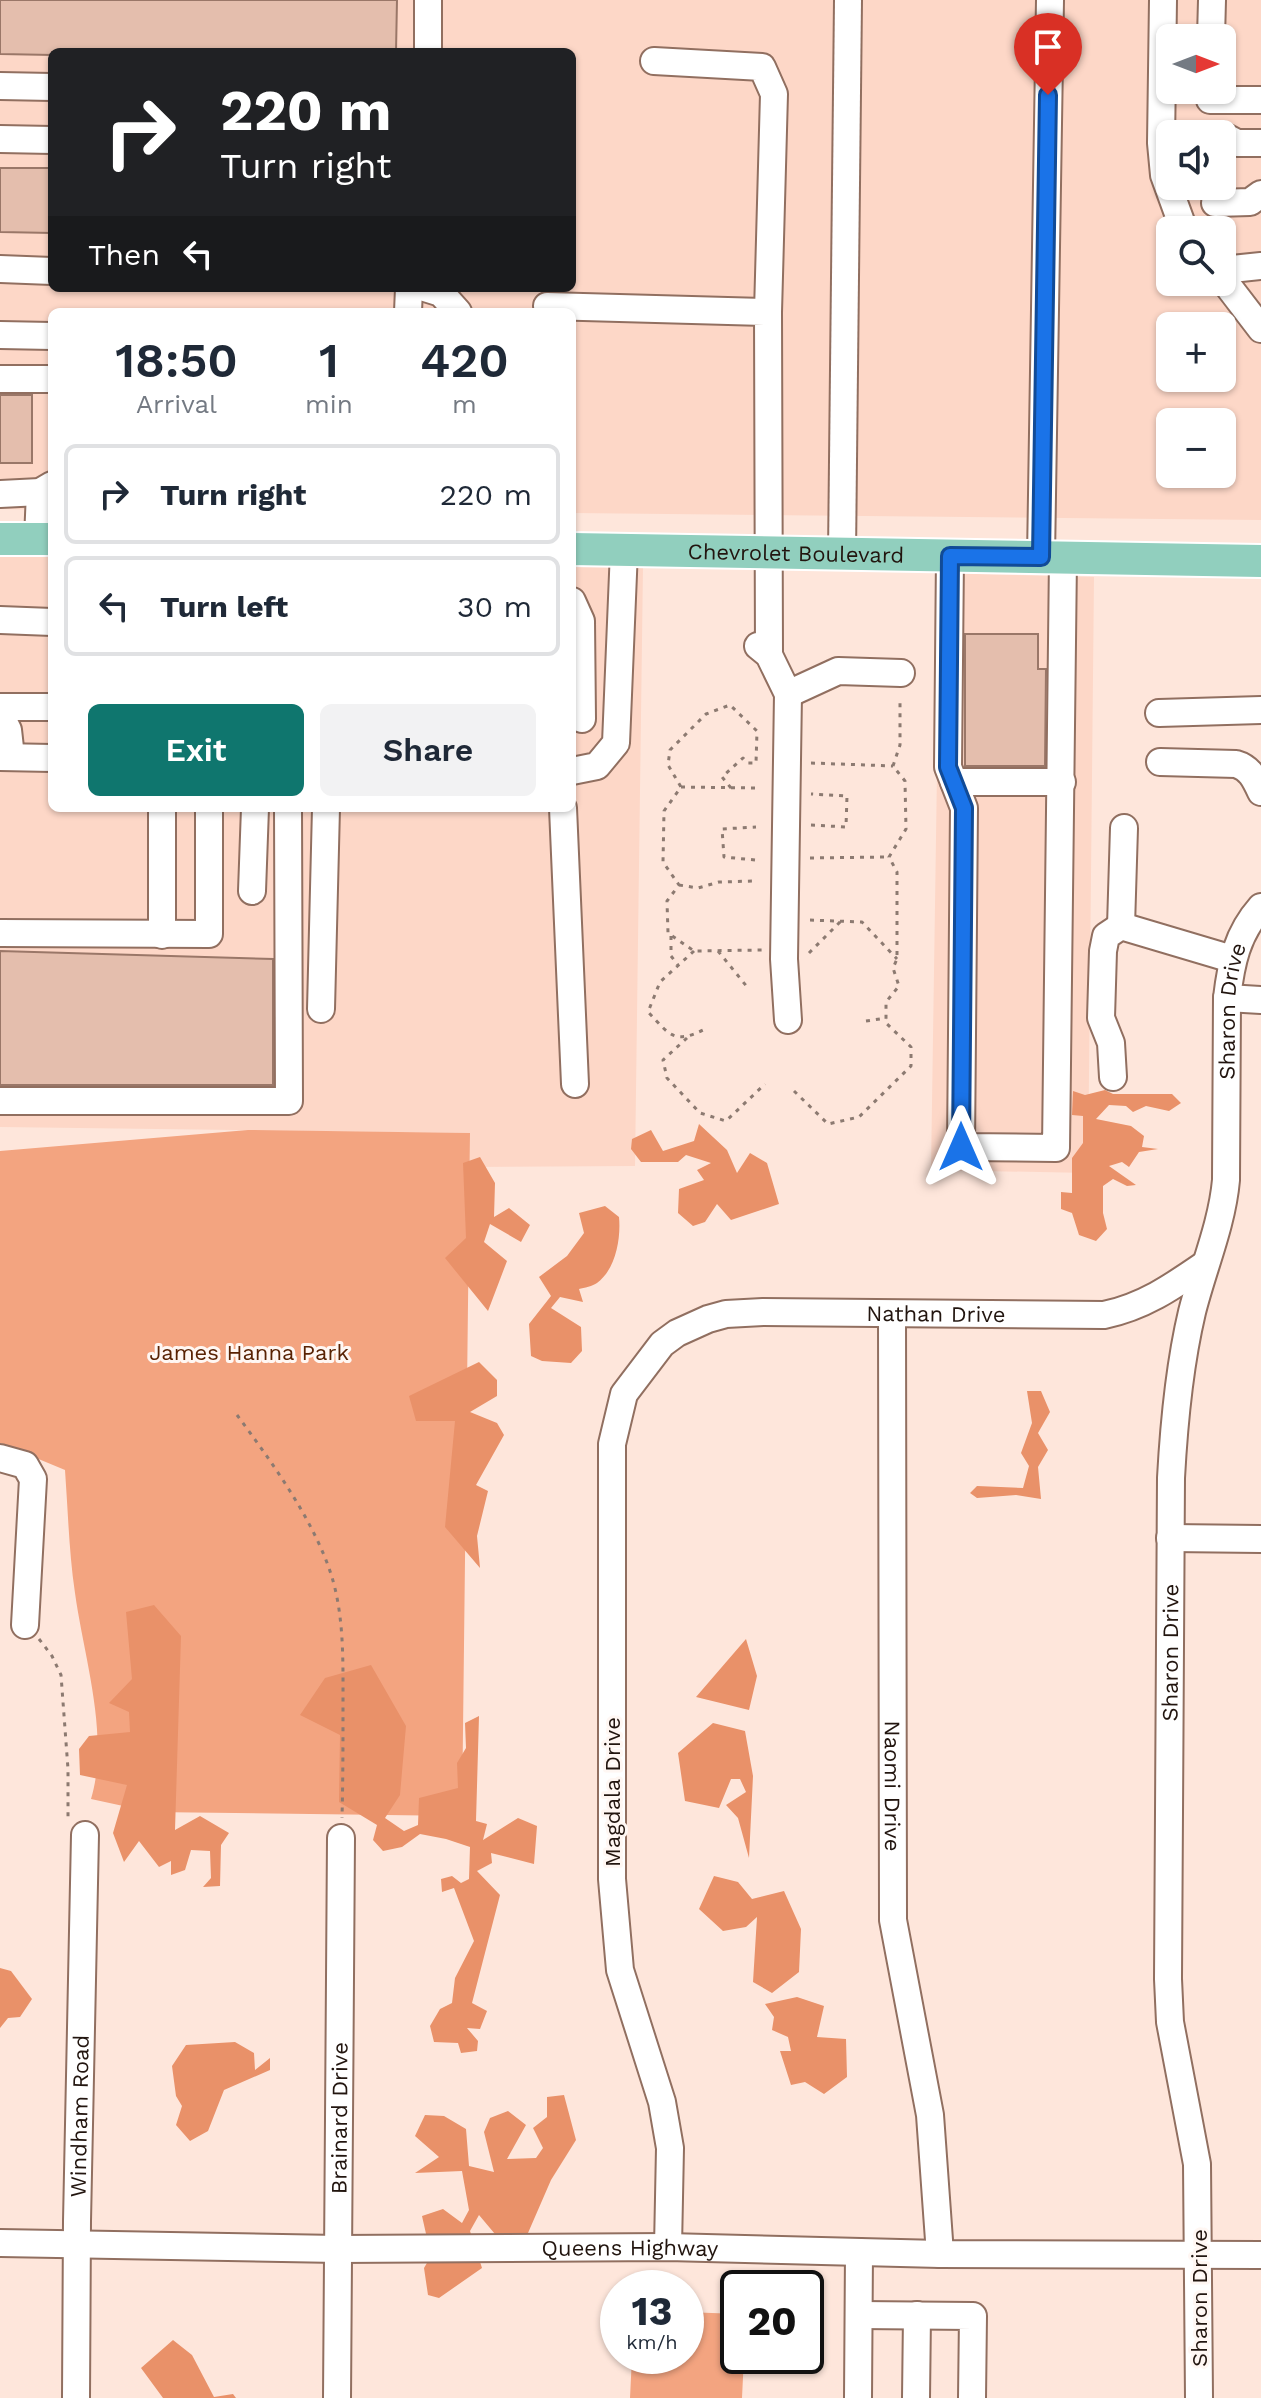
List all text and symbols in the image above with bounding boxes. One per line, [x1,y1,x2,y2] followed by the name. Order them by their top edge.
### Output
[1014,13,1082,95] pin
[1156,24,1236,104] north arrow
[1156,24,1236,488] map controls
[1026,25,1070,69] icon: arrive
[220,78,392,144] text: 220 m
[88,80,192,184] icon: right
[1156,120,1236,200] button: sound
[220,145,391,187] text: Turn right
[1156,216,1236,296] button: search
[176,232,220,276] icon: left
[88,237,160,272] text: Then
[1156,312,1236,392] button: +
[115,332,238,389] text: 18:50
[319,332,339,389] text: 1
[420,332,509,389] text: 420
[136,389,217,419] text: Arrival
[305,389,353,419] text: min
[452,389,477,419] text: m
[1156,408,1236,488] button: −
[92,472,136,516] icon: right
[160,477,306,512] text: Turn right
[440,477,532,512] text: 220 m
[687,539,904,568] street label: Chevrolet Boulevard
[92,584,136,628] icon: left
[160,589,288,624] text: Turn left
[457,589,532,624] text: 30 m
[88,704,304,796] button: Exit
[320,704,536,796] button: Share
[1215,939,1251,1080] street label: Sharon Drive
[919,1105,1003,1189] position arrow
[866,1301,1006,1327] street label: Nathan Drive
[149,1340,349,1365] park label: James Hanna Park
[1158,1584,1183,1722] street label: Sharon Drive
[600,1717,625,1867] street label: Magdala Drive
[880,1721,905,1851] street label: Naomi Drive
[65,2034,94,2198] street label: Windham Road
[326,2042,353,2194] street label: Brainard Drive
[1187,2229,1212,2367] street label: Sharon Drive
[542,2235,719,2261] street label: Queens Highway
[720,2270,824,2374] speed limit sign: 20
[632,2288,672,2335] text: 13
[626,2330,678,2354] text: km/h

